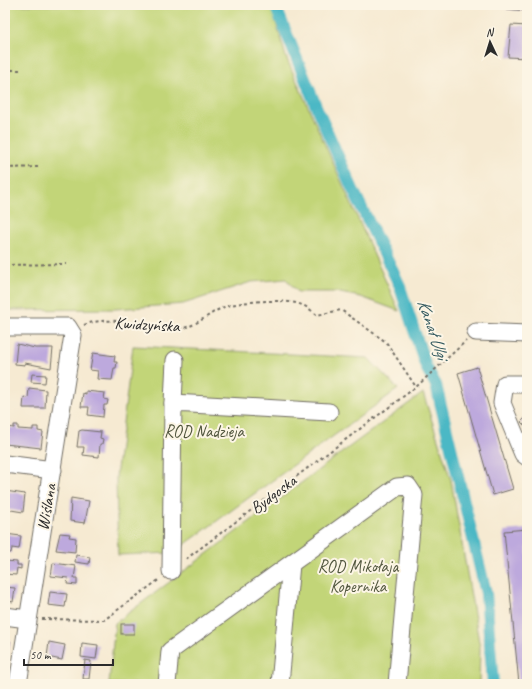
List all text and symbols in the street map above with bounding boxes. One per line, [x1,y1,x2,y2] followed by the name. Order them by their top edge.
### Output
[470,22,510,62] north arrow
[485,25,495,39] text: N
[413,296,455,366] water label: Kanał Ulgi
[114,312,181,337] street label: Kwidzyńska
[164,421,246,442] park label: ROD Nadzieja
[246,470,301,518] street label: Bydgoska
[32,481,61,532] street label: Wiślana
[318,556,399,597] park label: ROD Mikołaja Kopernika
[24,641,113,667] scale bar
[30,647,52,663] text: 50 m

